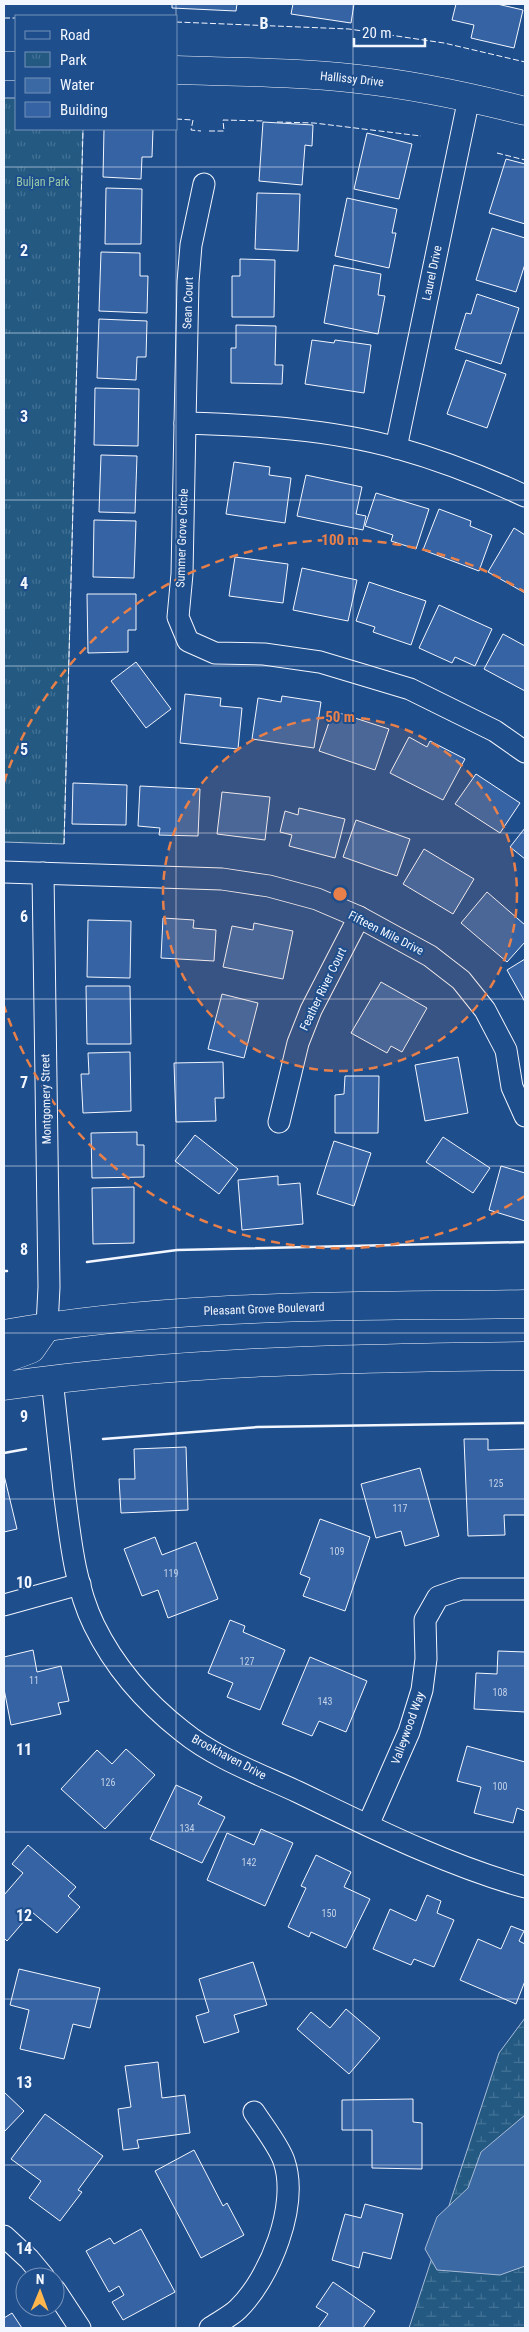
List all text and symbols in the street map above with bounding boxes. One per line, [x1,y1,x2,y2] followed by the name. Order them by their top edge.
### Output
[260,14,269,33] text: B
[15,15,178,130] legend
[354,15,425,47] scale bar
[362,24,392,42] text: 20 m
[60,26,90,44] text: Road
[60,51,87,69] text: Park
[319,69,385,89] street label: Hallissy Drive
[60,76,95,94] text: Water
[60,101,108,119] text: Building
[16,175,70,189] park label: Buljan Park
[20,241,28,260] text: 2
[419,244,445,302] street label: Laurel Drive
[180,276,196,329] street label: Sean Court
[20,407,28,426] text: 3
[173,488,191,588] street label: Summer Grove Circle
[321,531,359,549] text: 100 m
[20,574,28,593] text: 4
[325,708,355,726] text: 50 m
[20,740,28,759] text: 5
[331,885,349,903] centre of rings
[20,907,28,926] text: 6
[346,908,426,958] street label: Fifteen Mile Drive
[297,945,349,1033] street label: Feather River Court
[38,1053,54,1144] street label: Montgomery Street
[20,1073,28,1092] text: 7
[20,1240,28,1259] text: 8
[203,1300,325,1318] street label: Pleasant Grove Boulevard
[20,1407,28,1426] text: 9
[489,1478,503,1489] house number: 125
[393,1503,407,1514] house number: 117
[330,1546,344,1557] house number: 109
[164,1568,178,1579] house number: 119
[16,1573,32,1592] text: 10
[240,1656,254,1667] house number: 127
[29,1675,39,1686] house number: 11
[493,1687,507,1698] house number: 108
[388,1690,428,1766] street label: Valleywood Way
[318,1696,332,1707] house number: 143
[189,1732,269,1783] street label: Brookhaven Drive
[16,1740,32,1759] text: 11
[101,1777,115,1788] house number: 126
[493,1781,507,1792] house number: 100
[180,1823,194,1834] house number: 134
[242,1857,256,1868] house number: 142
[16,1906,32,1925] text: 12
[322,1908,336,1919] house number: 150
[16,2073,32,2092] text: 13
[16,2239,32,2258] text: 14
[15,2267,65,2317] north arrow
[36,2271,45,2287] text: N

